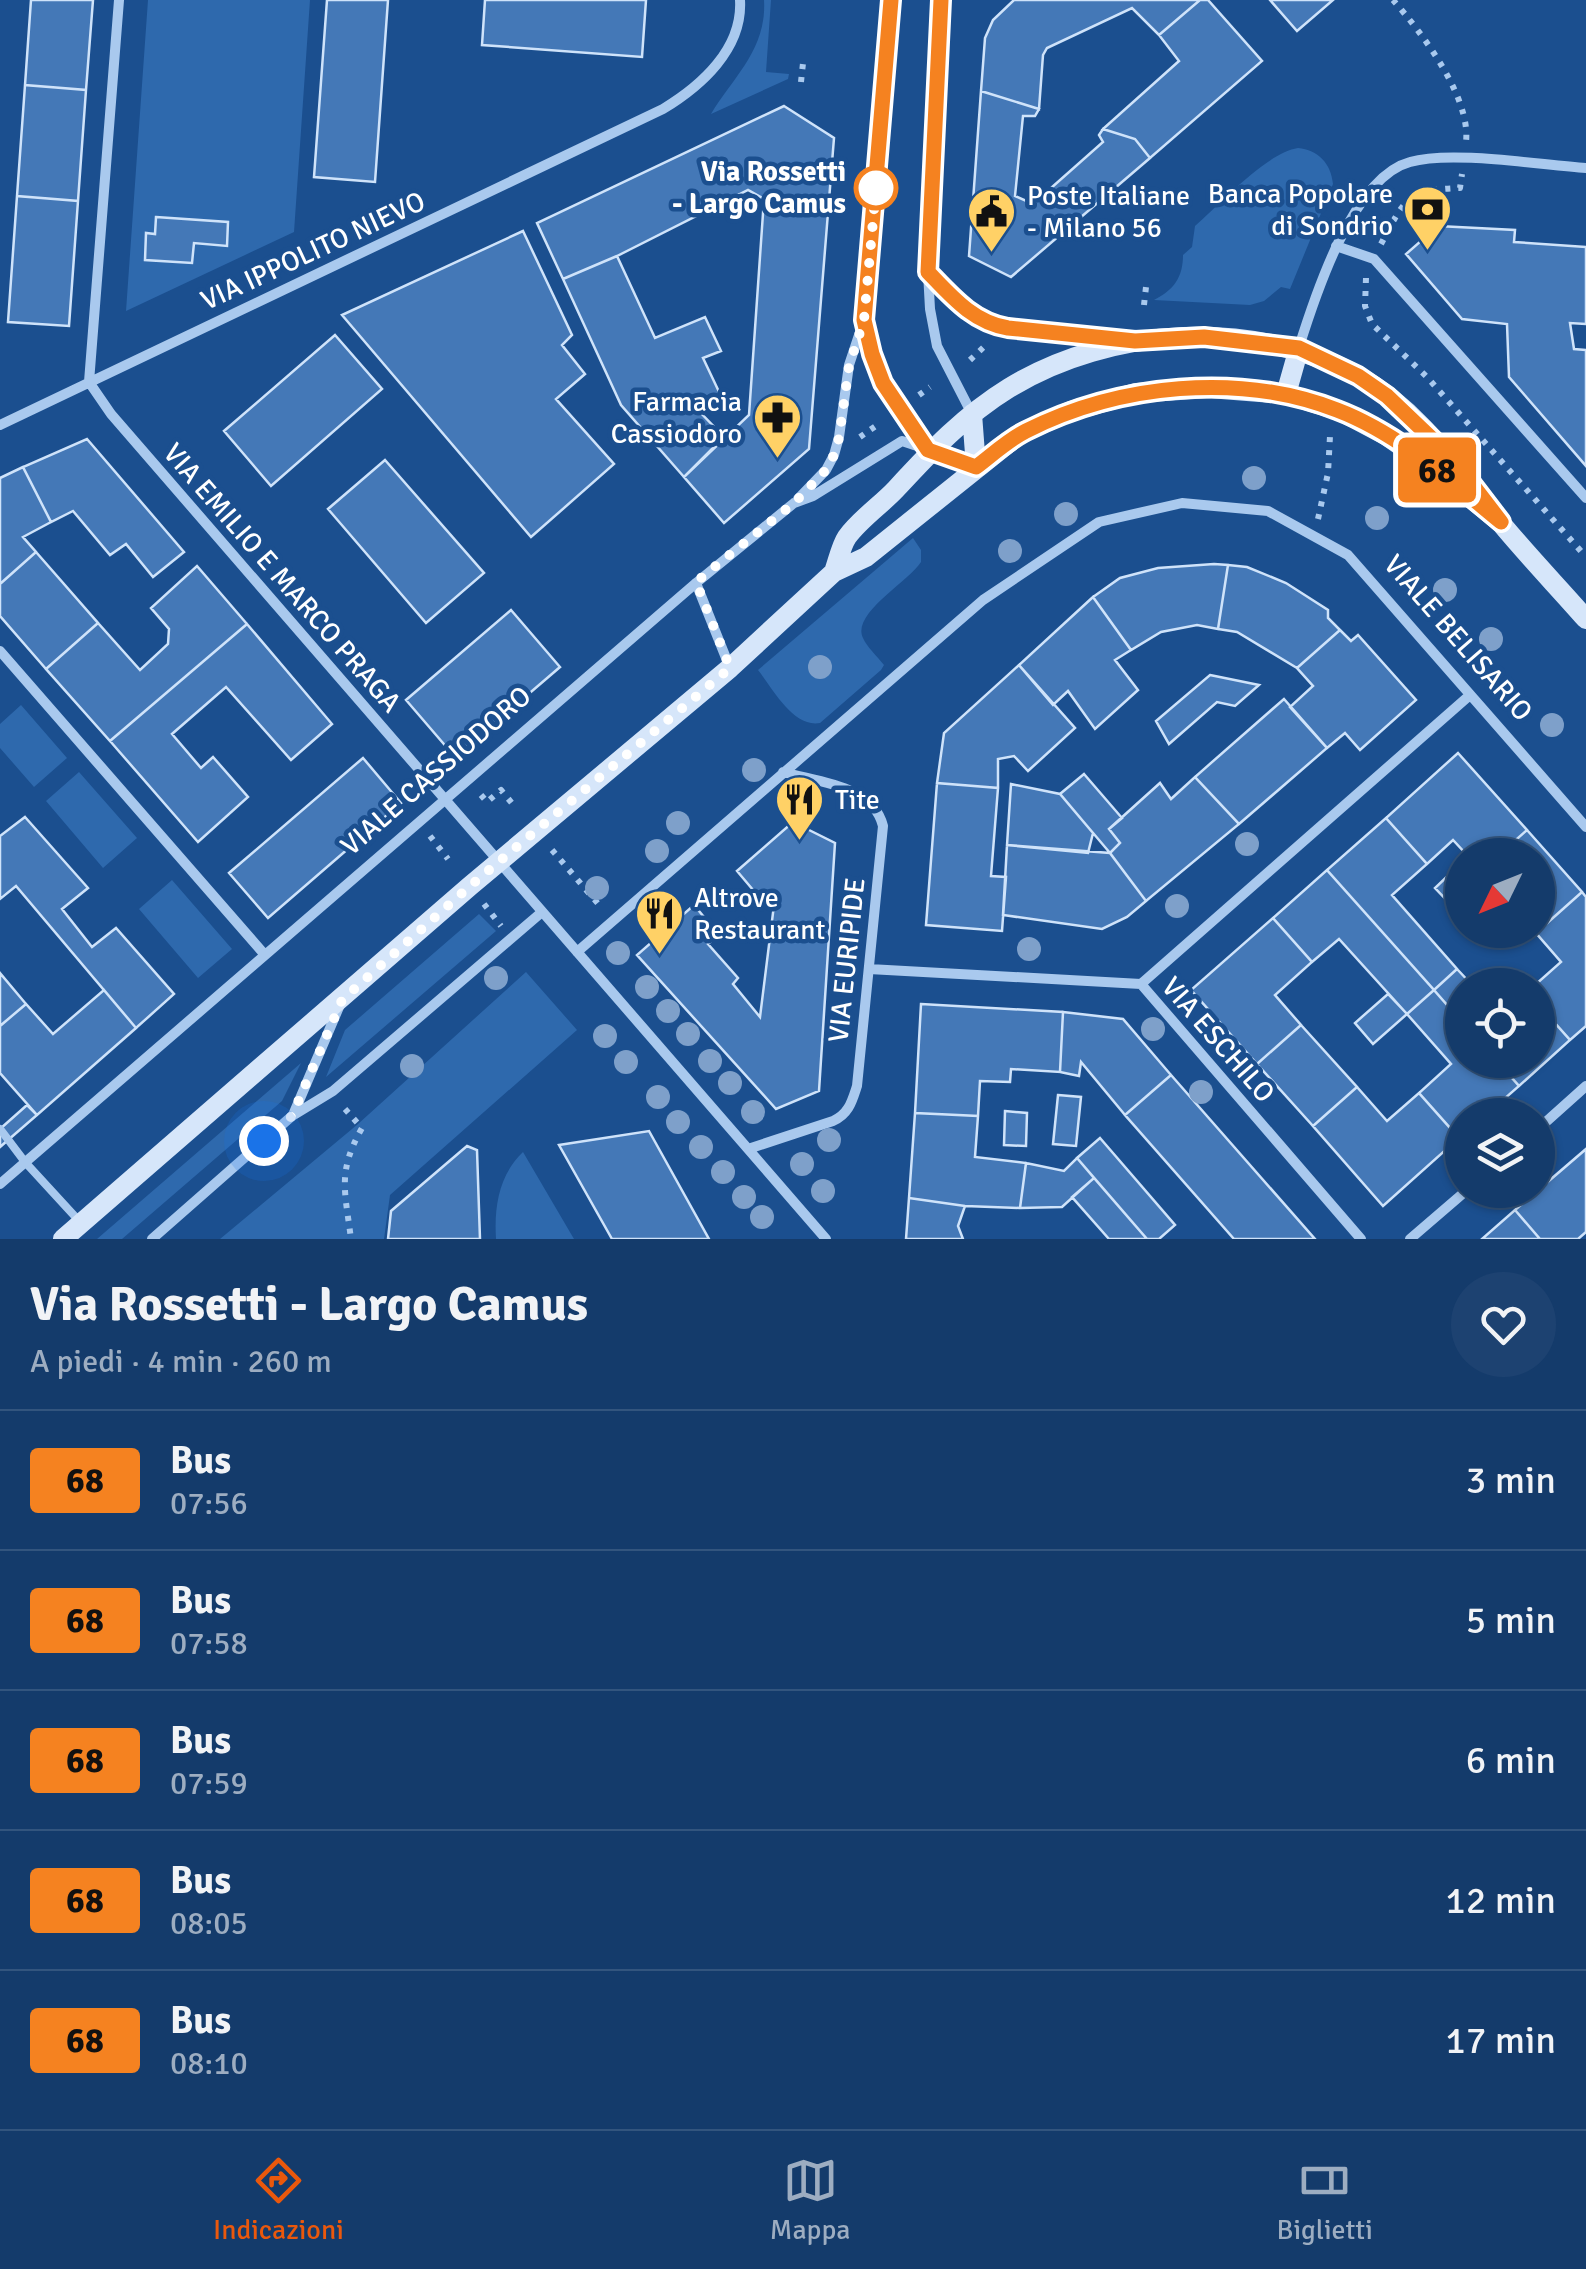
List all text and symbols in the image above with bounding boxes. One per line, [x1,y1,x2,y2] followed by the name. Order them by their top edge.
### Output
[672,155,846,221] place label: Via Rossetti - Largo Camus
[855,167,897,209] marker: Via Rossetti - Largo Camus
[1208,177,1393,243] place label: Banca Popolare di Sondrio
[1027,179,1190,245] place label: Poste Italiane - Milano 56
[196,184,430,318] street label: VIA IPPOLITO NIEVO
[1402,184,1454,252] bank icon: Banca Popolare di Sondrio
[966,186,1018,254] public building icon: Poste Italiane - Milano 56
[611,385,742,451] place label: Farmacia Cassiodoro
[751,392,803,460] pharmacy icon: Farmacia Cassiodoro
[156,437,408,719] street label: VIA EMILIO E MARCO PRAGA
[1392,438,1482,502] line badge: 68
[1418,449,1456,492] text: 68
[1377,548,1539,728] street label: VIALE BELISARIO
[334,679,538,863] street label: VIALE CASSIODORO
[774,774,826,842] restaurant icon: Tite
[835,783,880,817] place label: Tite
[1445,838,1555,948] north arrow
[1445,838,1555,1208] map controls
[821,876,873,1044] street label: VIA EURIPIDE
[694,881,826,947] place label: Altrove Restaurant
[633,888,685,956] restaurant icon: Altrove Restaurant
[1445,968,1555,1078] button: locate
[1154,970,1282,1110] street label: VIA ESCHILO
[1445,1098,1555,1208] button: layers
[239,1116,289,1166] your location
[1451,1272,1556,1377] button: heart
[30,1275,588,1334] text: Via Rossetti - Largo Camus
[30,1342,332,1381] text: A piedi · 4 min · 260 m
[170,1437,231,1484] text: Bus
[1466,1457,1556,1504] text: 3 min
[66,1459,104,1502] text: 68
[170,1484,248,1523] text: 07:56
[170,1577,231,1624] text: Bus
[1466,1597,1556,1644] text: 5 min
[66,1599,104,1642] text: 68
[170,1624,248,1663] text: 07:58
[170,1717,231,1764] text: Bus
[1466,1737,1556,1784] text: 6 min
[66,1739,104,1782] text: 68
[170,1764,248,1803] text: 07:59
[170,1857,231,1904] text: Bus
[1445,1877,1556,1924] text: 12 min
[66,1879,104,1922] text: 68
[170,1904,248,1943] text: 08:05
[170,1997,231,2044] text: Bus
[1445,2017,1556,2064] text: 17 min
[66,2019,104,2062] text: 68
[170,2044,248,2083] text: 08:10
[213,2153,344,2247] tab: Indicazioni
[770,2153,850,2247] tab: Mappa
[1277,2153,1373,2247] tab: Biglietti

